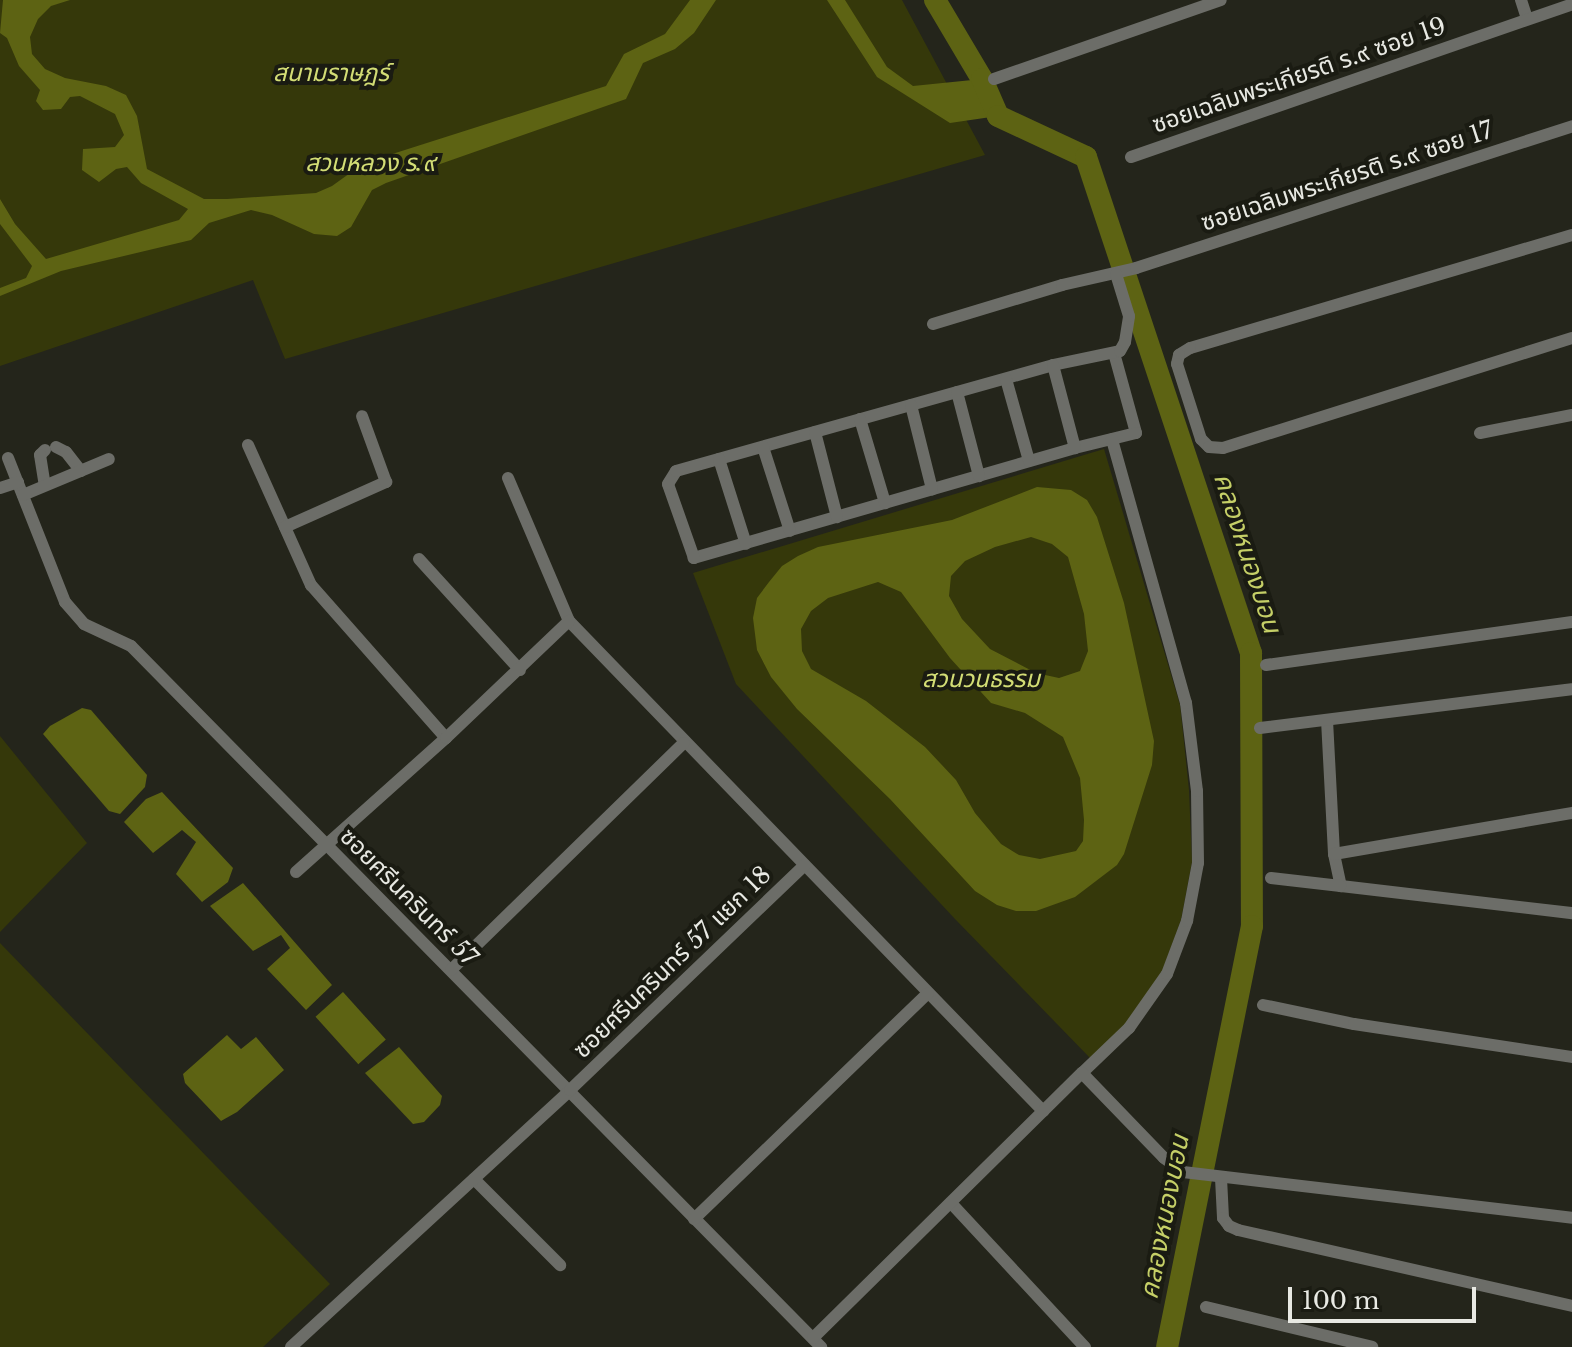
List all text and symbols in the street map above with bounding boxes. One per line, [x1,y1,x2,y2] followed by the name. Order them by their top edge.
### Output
[1148,11,1450,139] street label: ซอยเฉลิมพระเกียรติ ร.๙ ซอย 19
[273,59,389,87] park label: สนามราษฎร์
[1197,115,1497,237] street label: ซอยเฉลิมพระเกียรติ ร.๙ ซอย 17
[305,149,435,177] park label: สวนหลวง ร.๙
[1206,469,1288,637] water label: คลองหนองบอน
[922,665,1040,693] park label: สวนวนธรรม
[334,822,484,972] street label: ซอยศรีนครินทร์ 57
[567,860,777,1064] street label: ซอยศรีนครินทร์ 57 แยก 18
[1134,1132,1196,1302] water label: คลองหนองบอน
[1292,1271,1480,1321] scale bar
[1302,1286,1380,1315] text: 100 m

